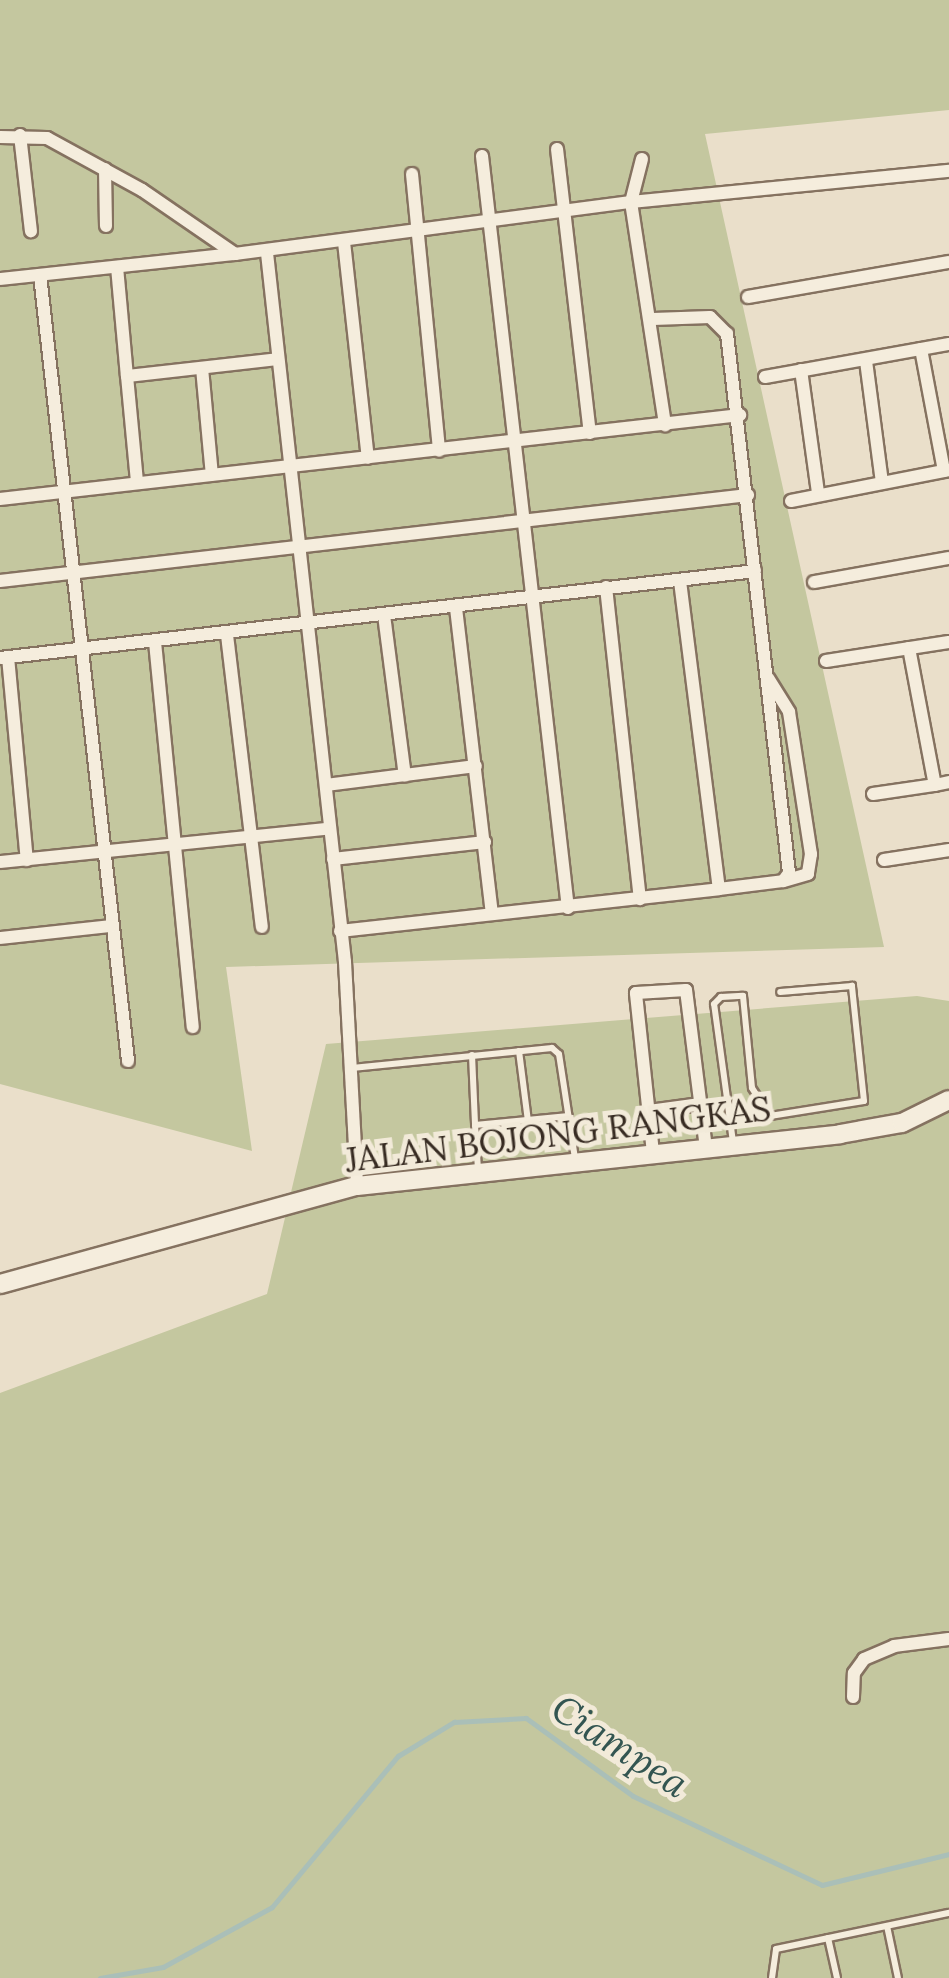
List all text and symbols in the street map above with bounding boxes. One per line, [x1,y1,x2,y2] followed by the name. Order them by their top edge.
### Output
[343,1087,773,1181] street label: JALAN BOJONG RANGKAS
[543,1685,697,1807] water label: Ciampea

